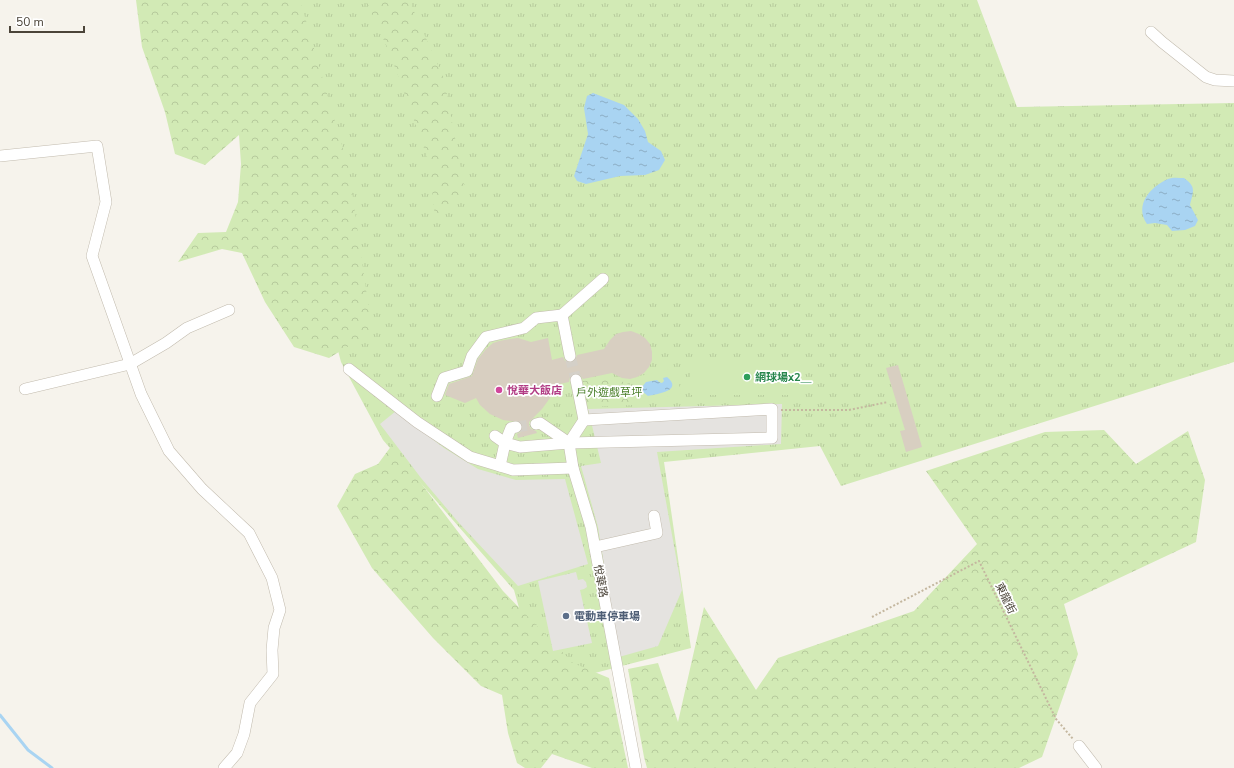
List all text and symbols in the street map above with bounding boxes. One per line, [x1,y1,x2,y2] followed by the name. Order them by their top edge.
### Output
[10,8,84,34] scale bar
[16,14,44,30] text: 50 m
[755,370,812,385] place label: 網球場x2＿
[742,372,752,382] marker: 網球場x2＿
[507,383,562,398] place label: 悅華大飯店
[494,385,504,395] marker: 悅華大飯店
[576,385,642,400] park label: 戶外遊戲草坪
[590,563,611,599] street label: 悅華路
[992,580,1020,616] street label: 東龍街
[574,609,640,624] place label: 電動車停車場
[561,611,571,621] marker: 電動車停車場

